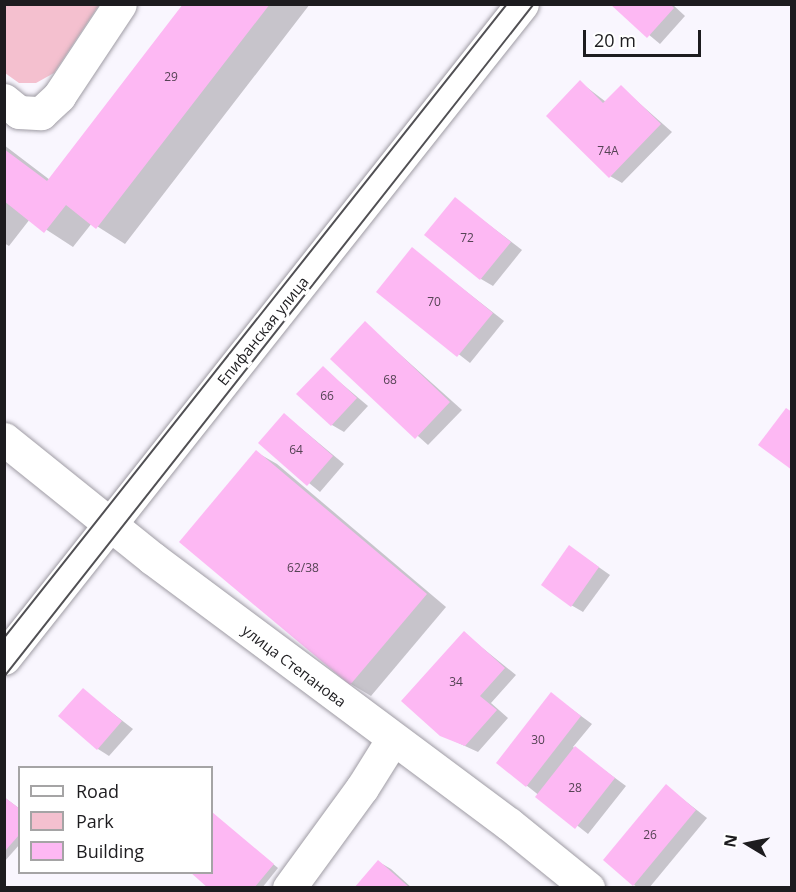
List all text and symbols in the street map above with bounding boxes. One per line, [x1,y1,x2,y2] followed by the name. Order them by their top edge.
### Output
[586,18,704,56] scale bar
[594,28,636,52] text: 20 m
[164,70,178,84] house number: 29
[597,144,619,158] house number: 74А
[460,231,474,245] house number: 72
[214,273,312,389] street label: Епифанская улица
[427,295,441,309] house number: 70
[383,373,397,387] house number: 68
[320,389,334,403] house number: 66
[289,443,303,457] house number: 64
[287,561,319,575] house number: 62/38
[239,621,349,711] street label: улица Степанова
[449,675,463,689] house number: 34
[531,733,545,747] house number: 30
[18,766,213,874] legend
[76,779,119,803] text: Road
[568,781,582,795] house number: 28
[76,809,114,833] text: Park
[718,814,778,874] north arrow
[643,828,657,842] house number: 26
[718,833,742,849] text: N
[76,839,144,863] text: Building

